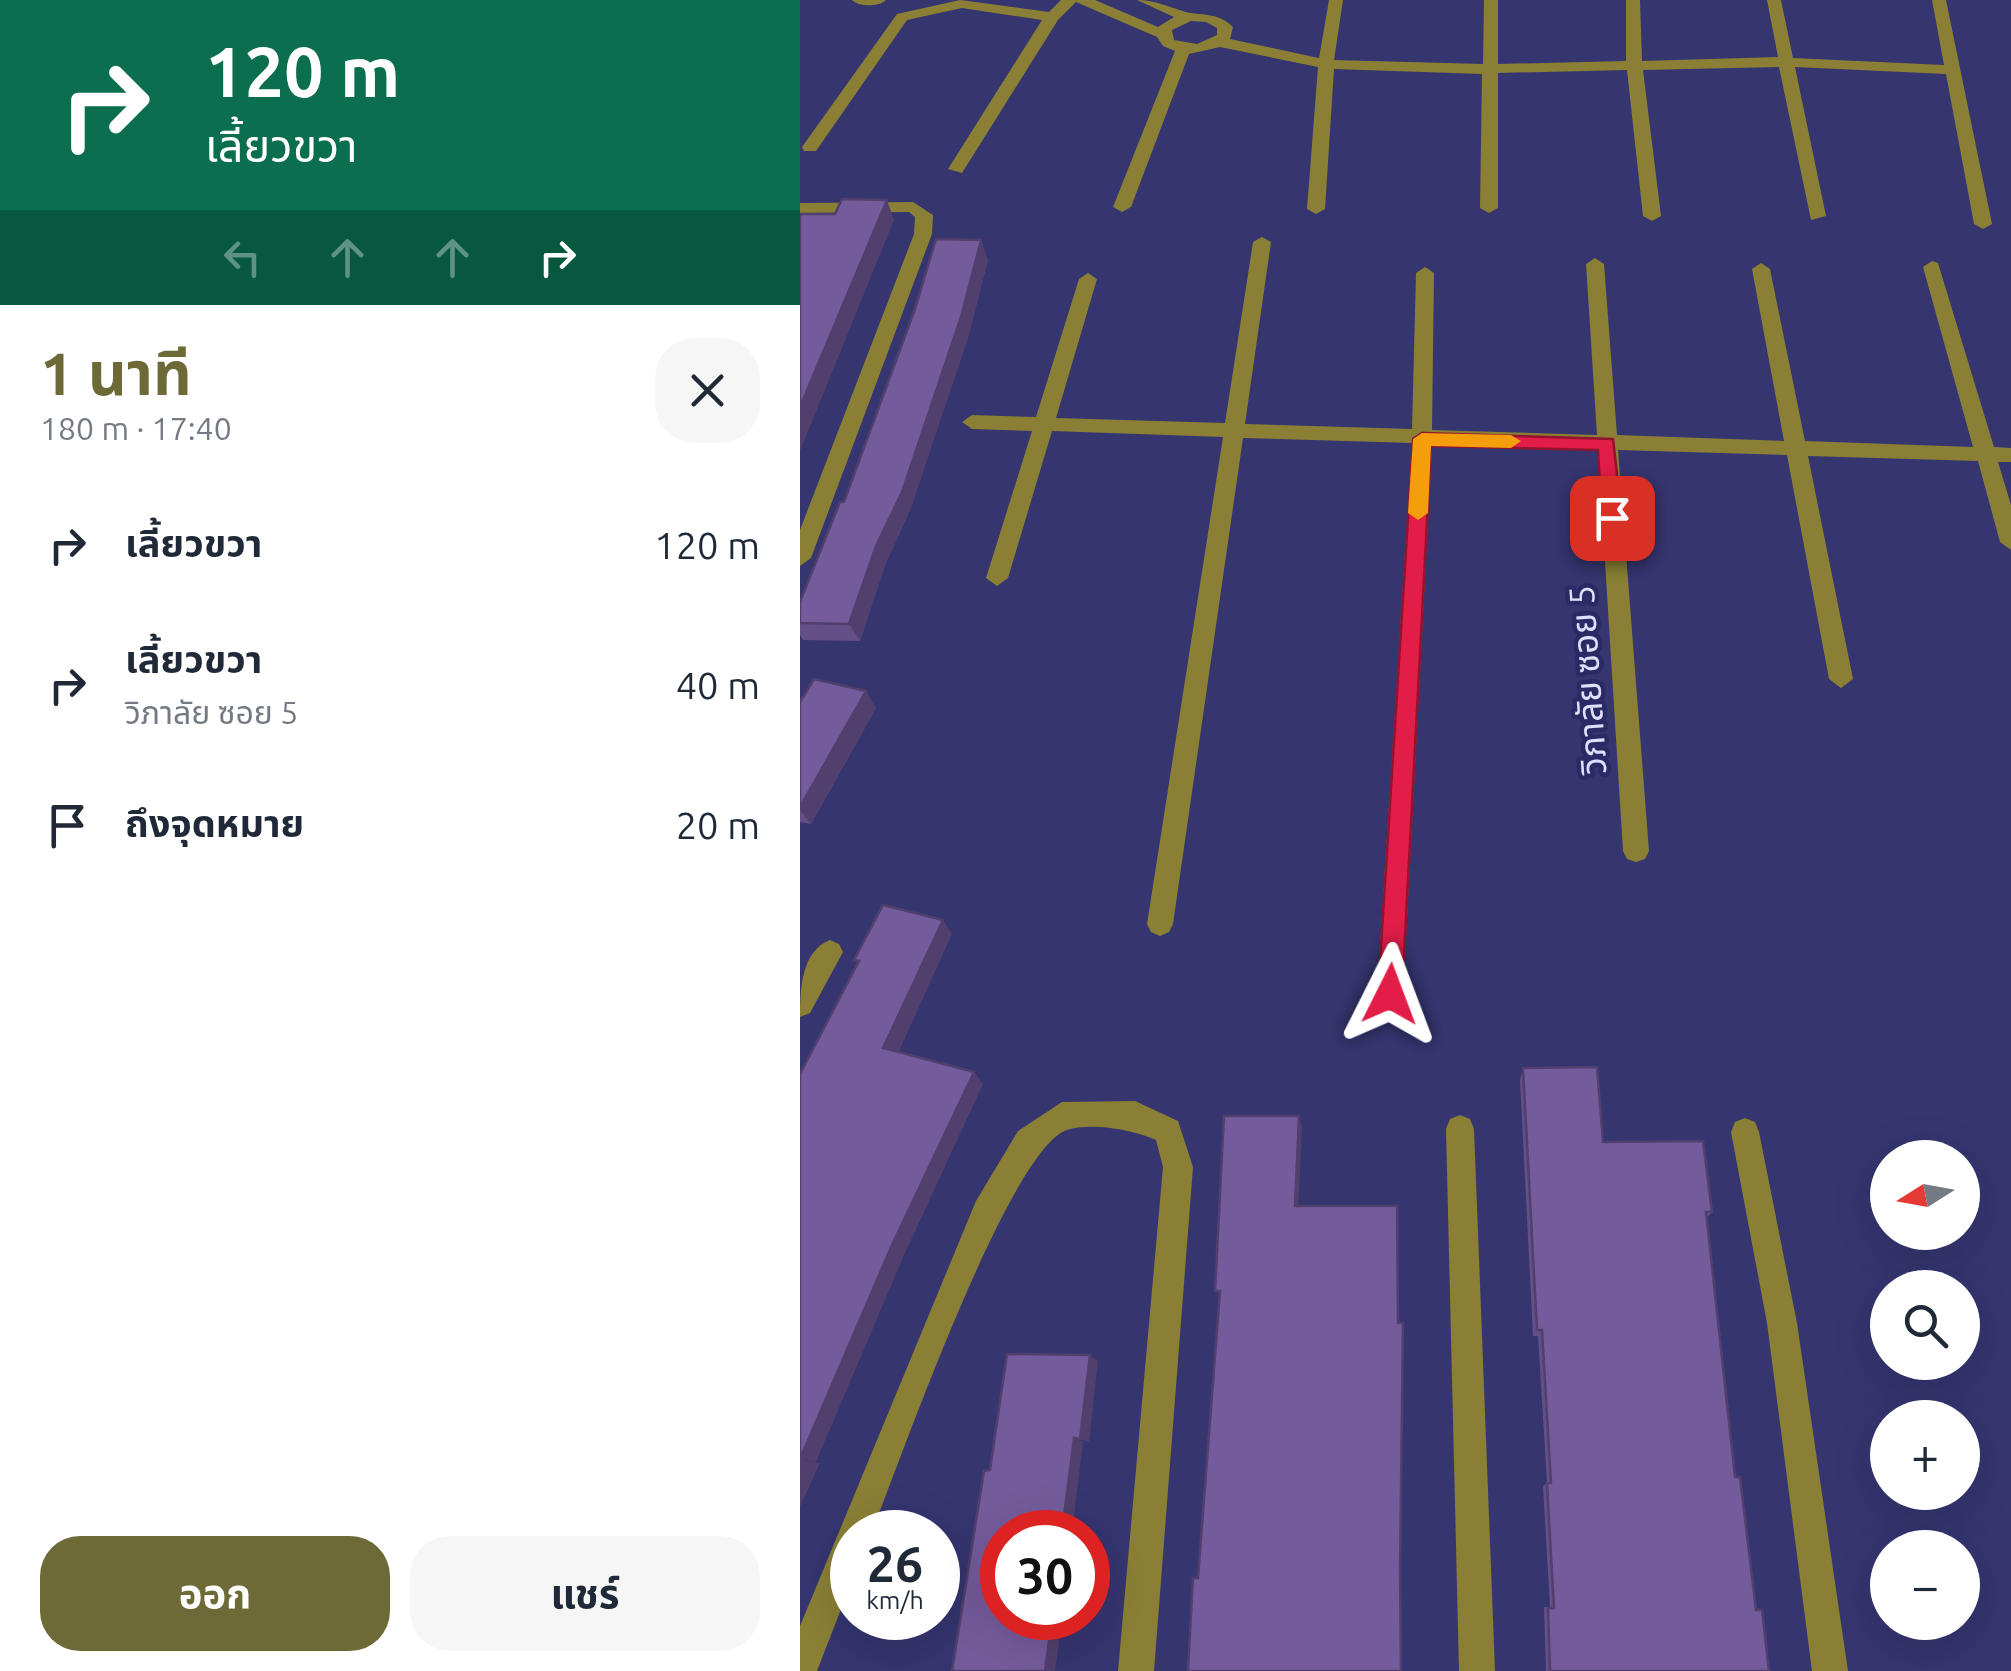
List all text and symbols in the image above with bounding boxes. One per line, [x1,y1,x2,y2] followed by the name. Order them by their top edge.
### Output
[205,32,400,110] text: 120 m
[40,40,170,170] icon: right
[205,120,357,171] text: เลี้ยวขวา
[215,230,270,285] icon: left
[320,230,375,285] icon: ahead
[425,230,480,285] icon: ahead
[530,230,585,285] icon: right
[655,338,760,443] button: close
[40,339,192,406] text: 1 นาที
[40,410,232,446] text: 180 m · 17:40
[1570,476,1655,561] pin
[1585,491,1640,546] icon: arrive
[40,518,95,573] icon: right
[125,522,262,564] text: เลี้ยวขวา
[654,524,760,566] text: 120 m
[1560,584,1614,776] street label: วิภาลัย ซอย 5
[125,638,262,680] text: เลี้ยวขวา
[40,658,95,713] icon: right
[676,664,760,706] text: 40 m
[125,694,298,730] text: วิภาลัย ซอย 5
[40,798,95,853] icon: arrive
[125,802,304,844] text: ถึงจุดหมาย
[676,804,760,846] text: 20 m
[1338,942,1442,1046] position arrow
[1870,1140,1980,1250] north arrow
[1870,1140,1980,1640] map controls
[1870,1270,1980,1380] button: search
[1870,1400,1980,1510] button: +
[980,1510,1110,1640] speed limit sign: 30
[1870,1530,1980,1640] button: −
[867,1535,923,1591] text: 26
[40,1536,390,1651] button: ออก
[410,1536,760,1651] button: แชร์
[866,1586,924,1614] text: km/h

